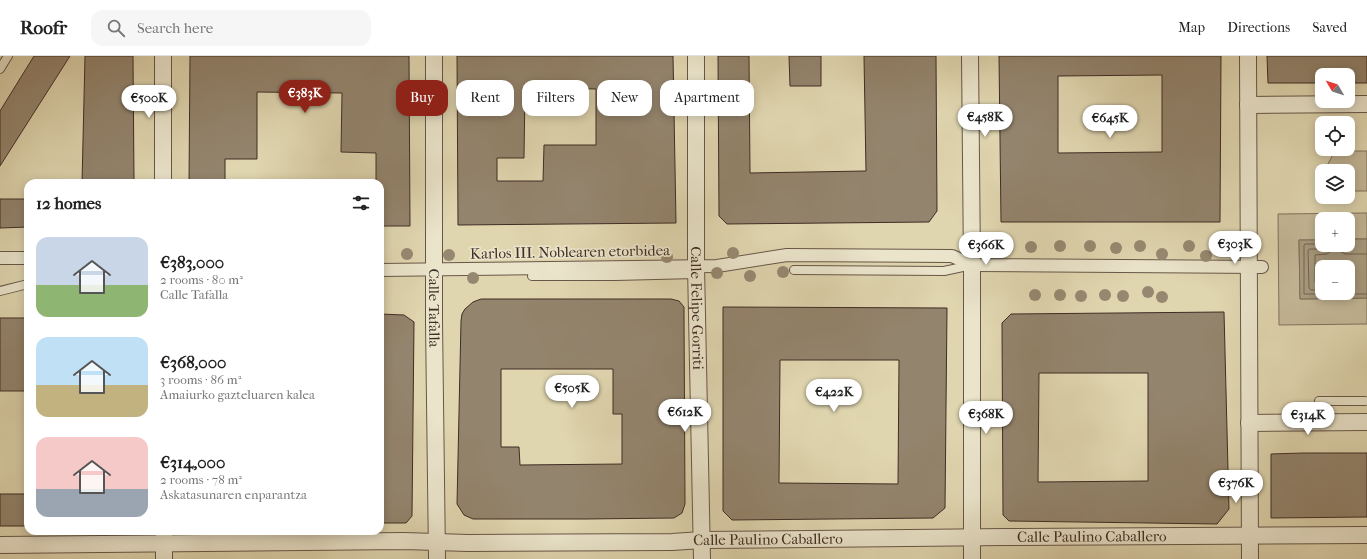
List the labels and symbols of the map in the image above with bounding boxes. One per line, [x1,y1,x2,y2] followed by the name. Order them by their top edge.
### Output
[1315,68,1355,108] north arrow
[277,80,333,114] pin: €383K
[121,85,177,119] pin: €500K
[957,104,1013,138] pin: €458K
[1082,105,1138,139] pin: €645K
[1207,231,1263,265] pin: €303K
[958,232,1014,266] pin: €366K
[470,241,671,263] street label: Karlos III. Noblearen etorbidea
[687,246,707,371] street label: Calle Felipe Gorriti
[425,269,443,349] street label: Calle Tafalla
[544,375,600,409] pin: €505K
[806,379,862,413] pin: €422K
[657,399,713,433] pin: €612K
[958,401,1014,435] pin: €368K
[1280,402,1336,436] pin: €314K
[1208,470,1264,504] pin: €376K
[1017,527,1167,546] street label: Calle Paulino Caballero
[692,530,843,550] street label: Calle Paulino Caballero

